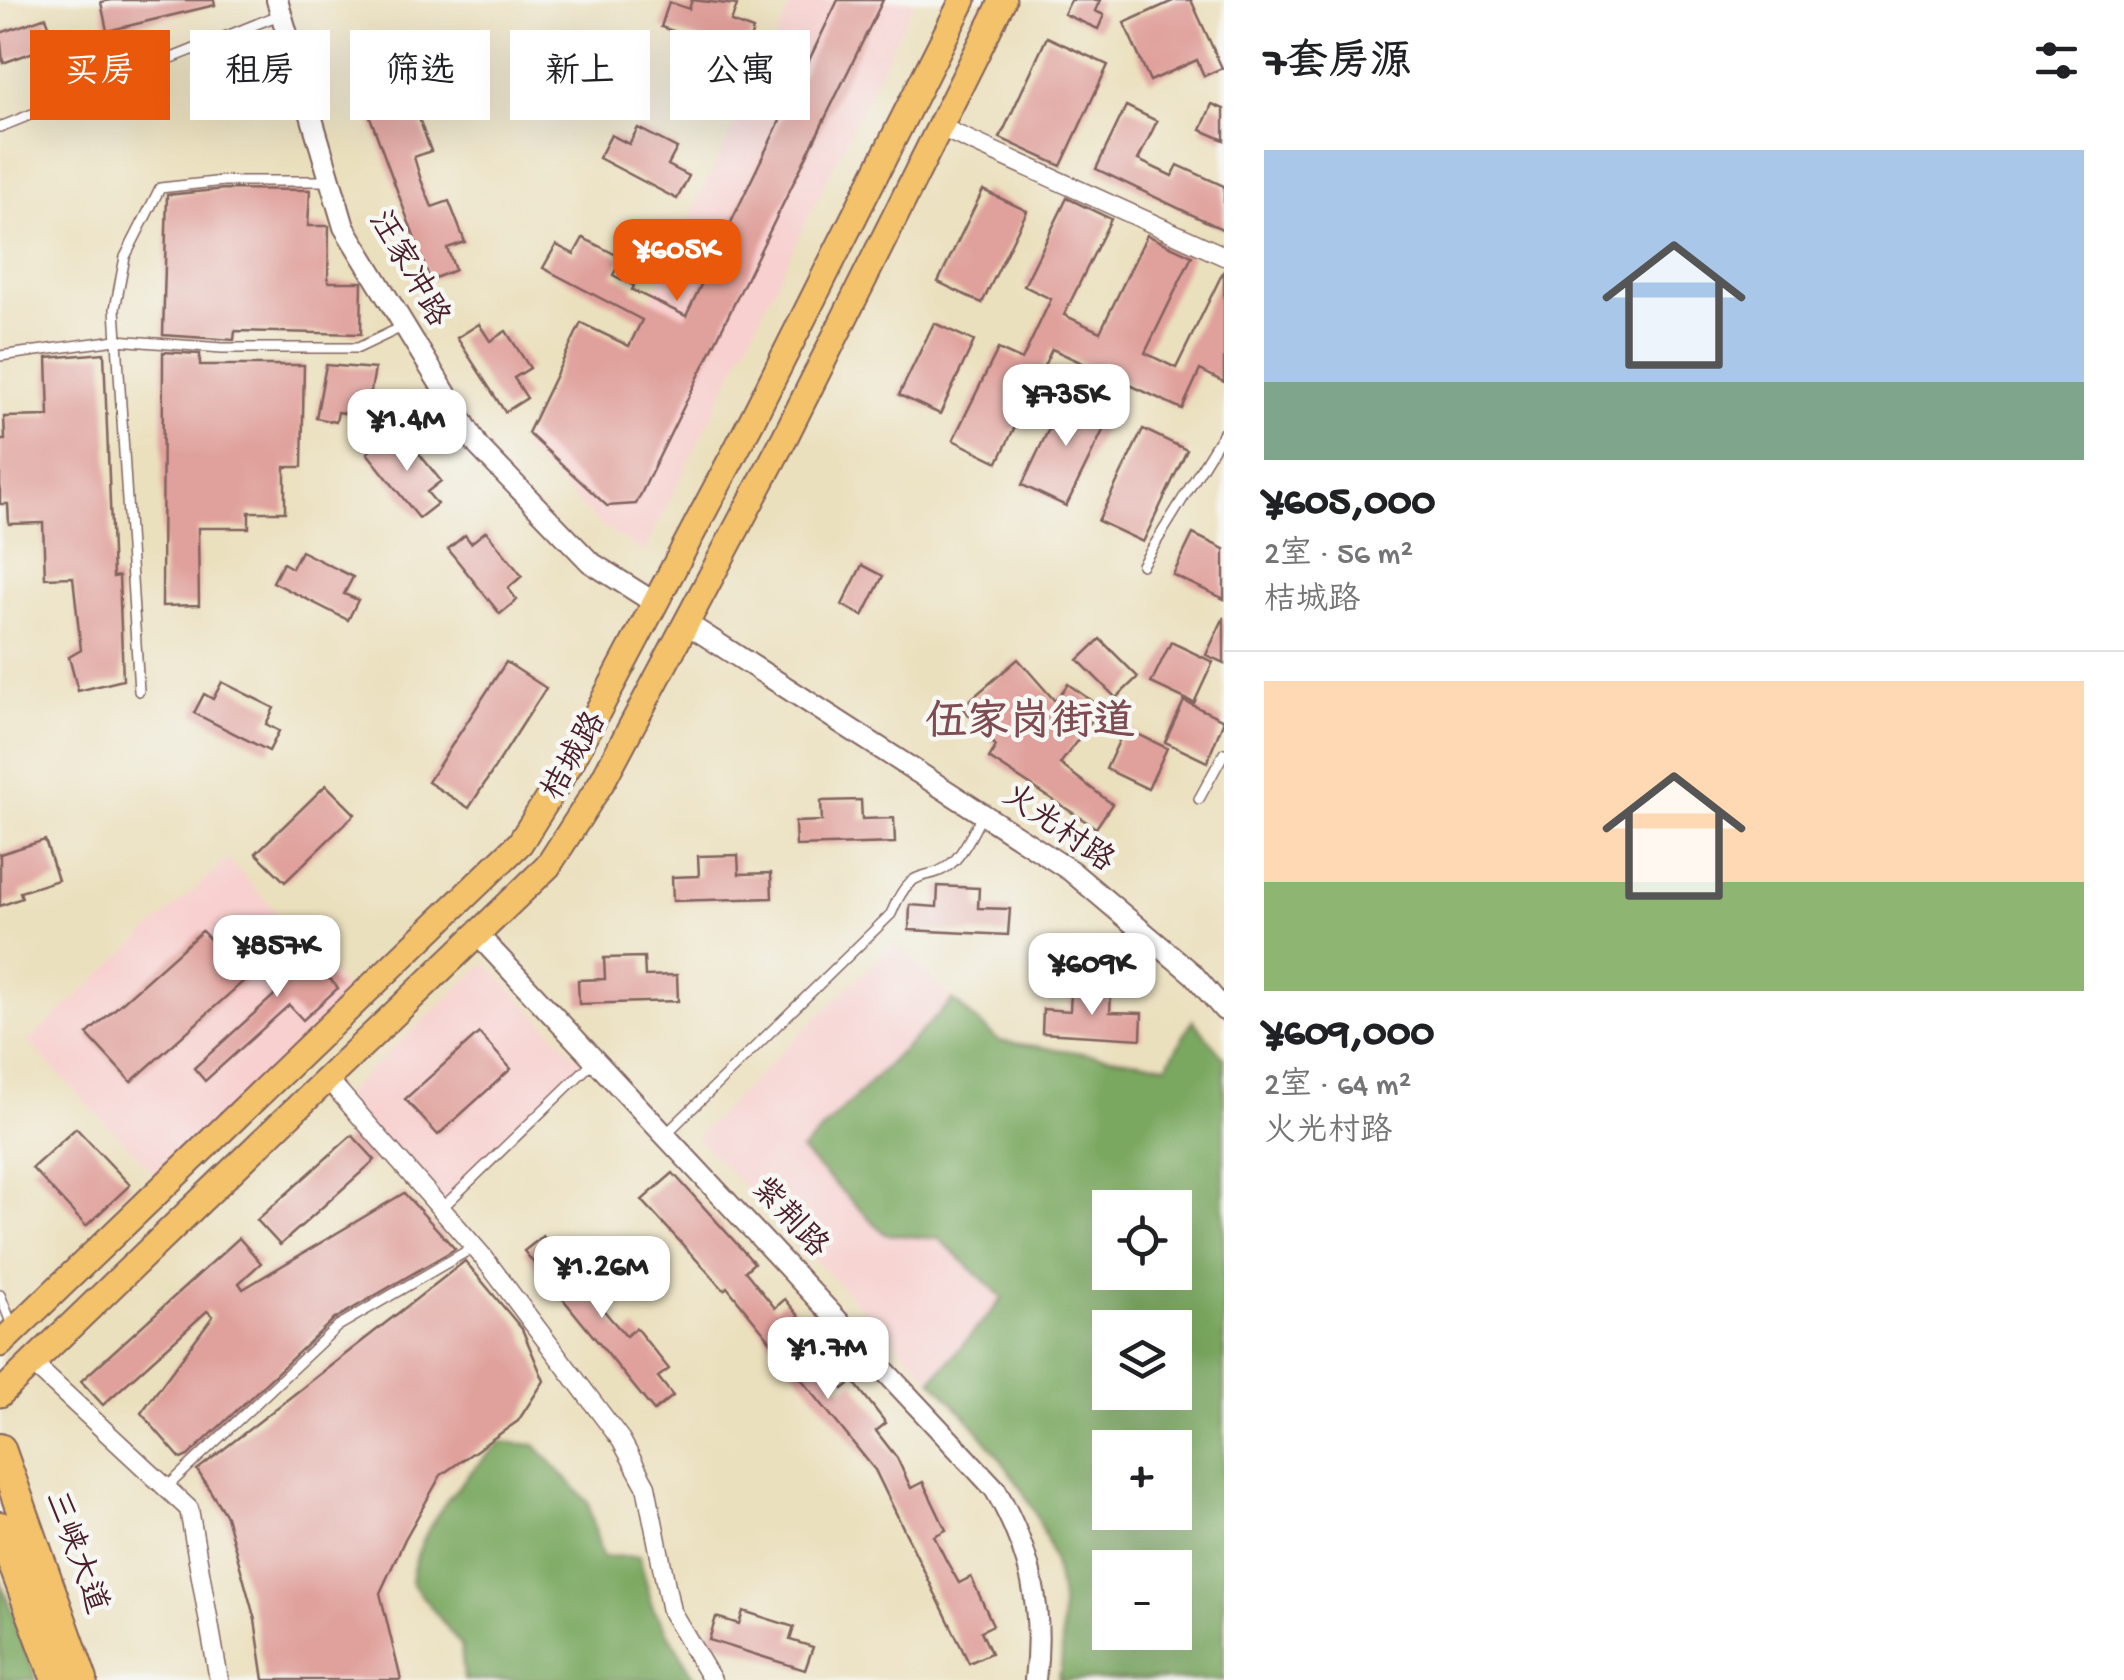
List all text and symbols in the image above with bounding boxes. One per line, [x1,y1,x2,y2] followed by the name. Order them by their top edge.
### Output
[30,30,170,120] chip: 买房
[190,30,330,120] chip: 租房
[350,30,490,120] chip: 筛选
[510,30,650,120] chip: 新上
[670,30,810,120] chip: 公寓
[2029,33,2084,88] icon: filters
[1264,41,1412,90] text: 7套房源
[359,204,457,335] street label: 汪家冲路
[1584,215,1764,395] icon: home
[607,219,747,304] pin: ¥605K
[635,232,719,270] text: ¥605K
[996,364,1136,449] pin: ¥735K
[1025,377,1107,415] text: ¥735K
[337,389,477,474] pin: ¥1.4M
[369,402,445,440] text: ¥1.4M
[1264,480,1435,529] text: ¥605,000
[1264,537,1413,575] text: 2室 · 56 m²
[1264,583,1360,621] text: 桔城路
[925,697,1135,750] district label: 伍家岗街道
[534,705,616,808] street label: 桔城路
[1584,746,1764,926] icon: home
[994,776,1121,882] street label: 火光村路
[207,915,347,1000] pin: ¥857K
[235,928,319,966] text: ¥857K
[1022,933,1162,1018] pin: ¥609K
[1051,946,1133,984] text: ¥609K
[1264,1011,1434,1060] text: ¥609,000
[1264,1068,1411,1106] text: 2室 · 64 m²
[1264,1114,1392,1152] text: 火光村路
[741,1170,836,1267] street label: 紫荆路
[1092,1190,1192,1650] map controls
[1092,1190,1192,1290] button: locate
[521,1236,683,1321] pin: ¥1.26M
[556,1249,648,1287] text: ¥1.26M
[1092,1310,1192,1410] button: layers
[758,1317,898,1402] pin: ¥1.7M
[790,1330,866,1368] text: ¥1.7M
[1092,1430,1192,1530] button: +
[34,1486,115,1620] street label: 三峡大道
[1092,1550,1192,1650] button: −

